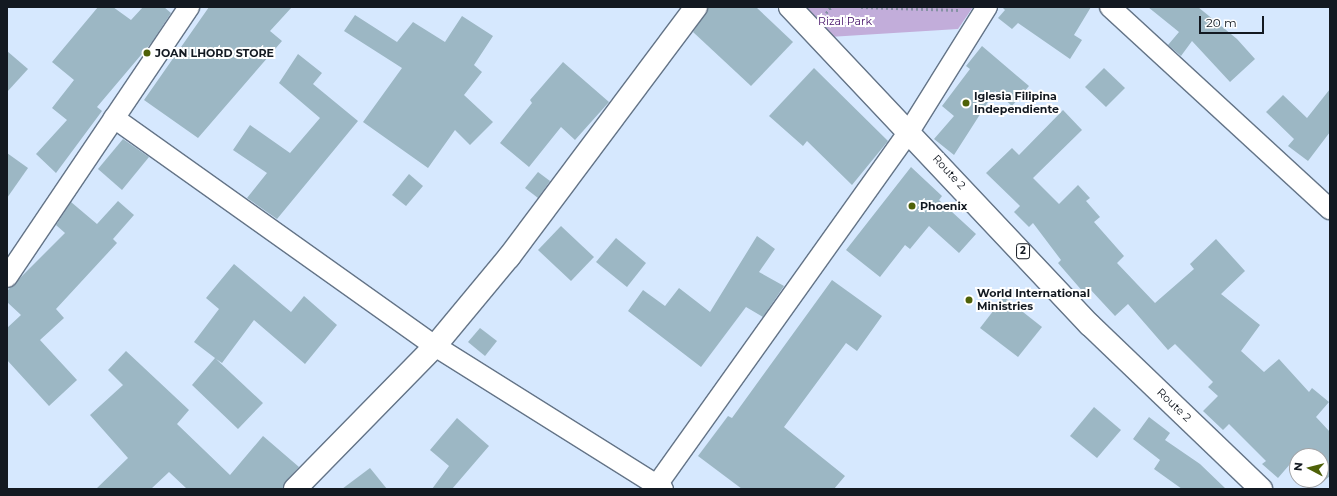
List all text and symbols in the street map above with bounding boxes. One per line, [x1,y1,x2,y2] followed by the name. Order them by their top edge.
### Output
[1201,8,1266,34] scale bar
[818,14,872,28] park label: Rizal Park
[1206,15,1237,30] text: 20 m
[155,46,274,60] place label: JOAN LHORD STORE
[142,48,152,58] marker: JOAN LHORD STORE
[974,90,1059,116] place label: Iglesia Filipina Independiente
[961,98,971,108] marker: Iglesia Filipina Independiente
[930,152,968,192] street label: Route 2
[920,199,967,213] place label: Phoenix
[907,201,917,211] marker: Phoenix
[1016,243,1030,259] road number: 2
[977,287,1090,313] place label: World International Ministries
[964,295,974,305] marker: World International Ministries
[1154,386,1194,424] street label: Route 2
[1289,448,1329,488] north arrow
[1291,461,1306,472] text: N

